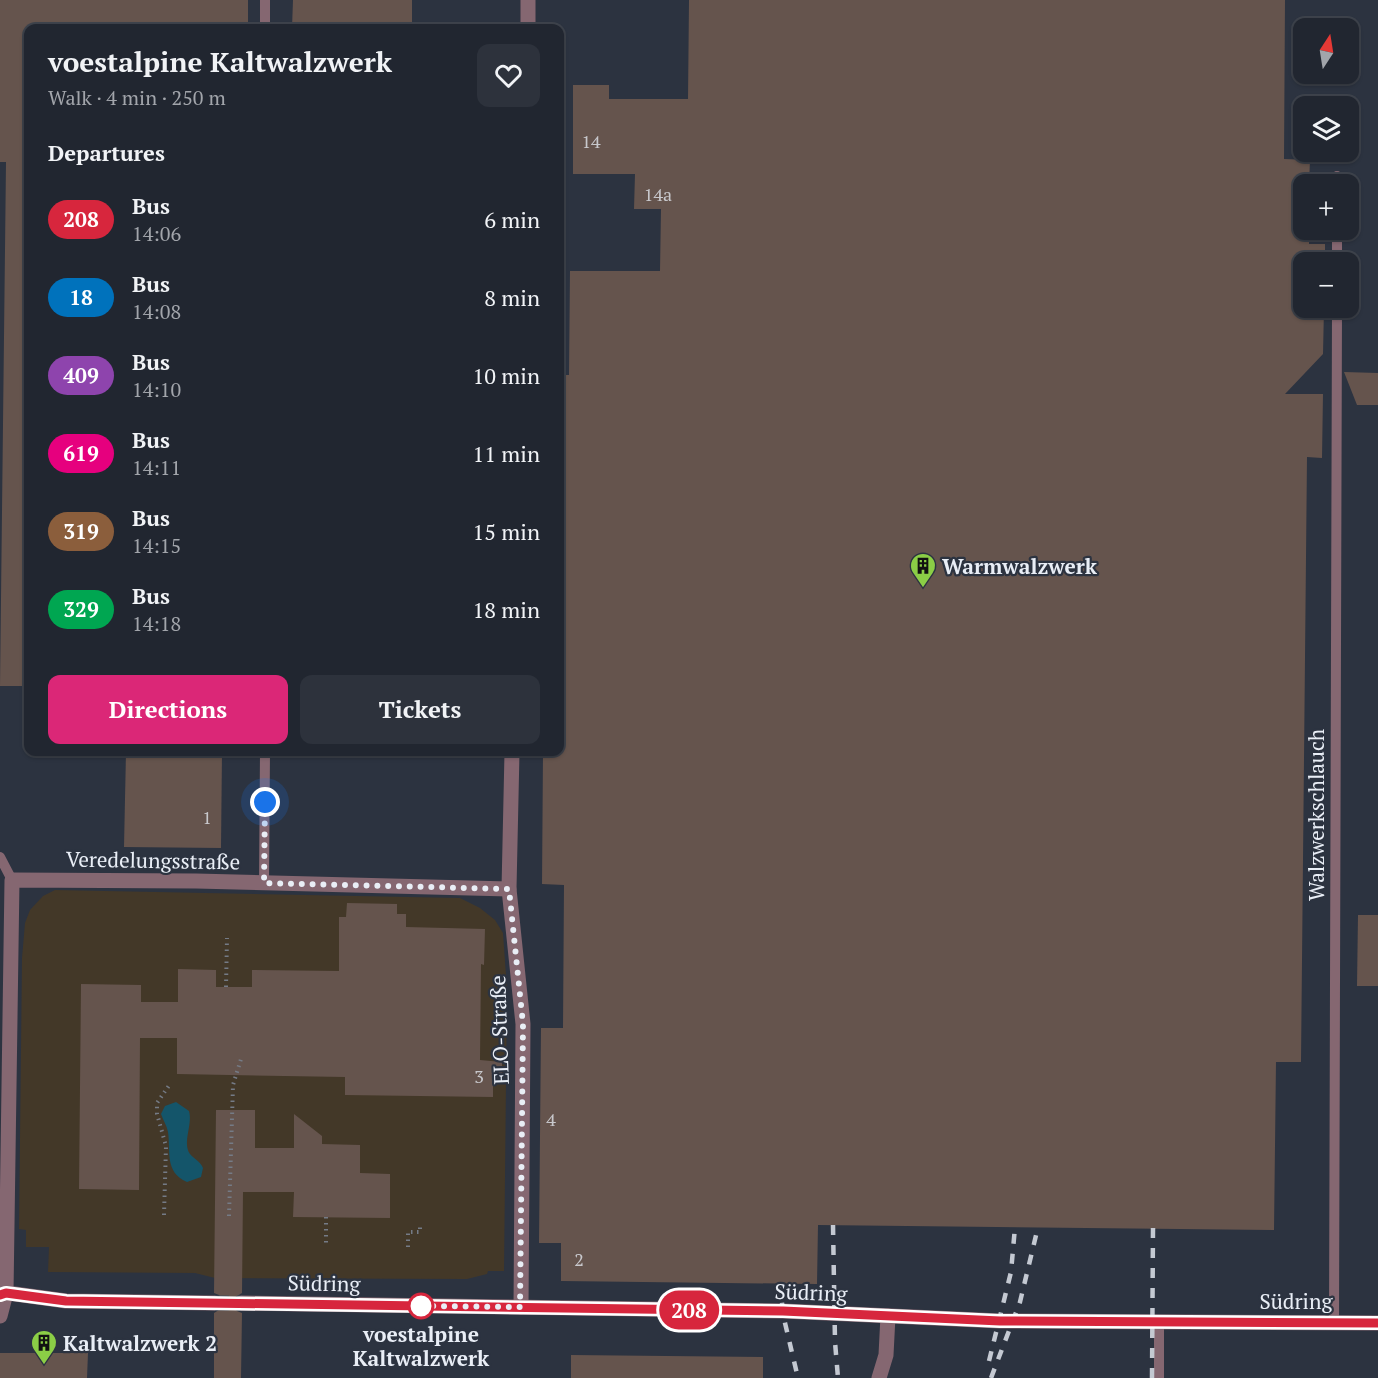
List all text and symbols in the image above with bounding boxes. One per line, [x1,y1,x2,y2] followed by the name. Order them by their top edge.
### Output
[1293,18,1359,84] north arrow
[1293,18,1359,318] map controls
[48,43,392,80] text: voestalpine Kaltwalzwerk
[477,44,540,107] button: heart
[48,84,226,111] text: Walk · 4 min · 250 m
[1293,96,1359,162] button: layers
[581,129,601,153] house number: 14
[48,138,165,167] text: Departures
[1293,174,1359,240] button: +
[644,182,672,206] house number: 14a
[132,191,170,220] text: Bus
[63,205,99,233] text: 208
[484,205,540,234] text: 6 min
[132,220,181,247] text: 14:06
[1293,252,1359,318] button: −
[132,269,170,298] text: Bus
[69,283,93,311] text: 18
[484,283,540,312] text: 8 min
[132,298,181,325] text: 14:08
[132,347,170,376] text: Bus
[63,361,99,389] text: 409
[473,361,540,390] text: 10 min
[132,376,181,403] text: 14:10
[132,425,170,454] text: Bus
[63,439,99,467] text: 619
[473,439,540,468] text: 11 min
[132,454,181,481] text: 14:11
[132,503,170,532] text: Bus
[63,517,99,545] text: 319
[473,517,540,546] text: 15 min
[132,532,181,559] text: 14:15
[908,551,938,589] building icon: Warmwalzwerk
[942,552,1098,580] place label: Warmwalzwerk
[132,581,170,610] text: Bus
[63,595,99,623] text: 329
[473,595,540,624] text: 18 min
[132,610,181,637] text: 14:18
[48,675,288,744] button: Directions
[300,675,540,744] button: Tickets
[1302,729,1330,901] street label: Walzwerkschlauch
[250,787,280,817] your location
[202,805,212,829] house number: 1
[66,844,240,876] street label: Veredelungsstraße
[483,975,515,1085] street label: ELO-Straße
[474,1064,484,1088] house number: 3
[546,1107,556,1131] house number: 4
[574,1247,584,1271] house number: 2
[287,1268,362,1298] street label: Südring
[774,1277,849,1307] street label: Südring
[1260,1287,1333,1315] street label: Südring
[654,1290,724,1330] line badge: 208
[408,1293,434,1319] marker: voestalpine Kaltwalzwerk
[671,1296,707,1324] text: 208
[353,1320,490,1372] place label: voestalpine Kaltwalzwerk
[29,1328,59,1366] building icon: Kaltwalzwerk 2
[63,1329,217,1357] place label: Kaltwalzwerk 2

